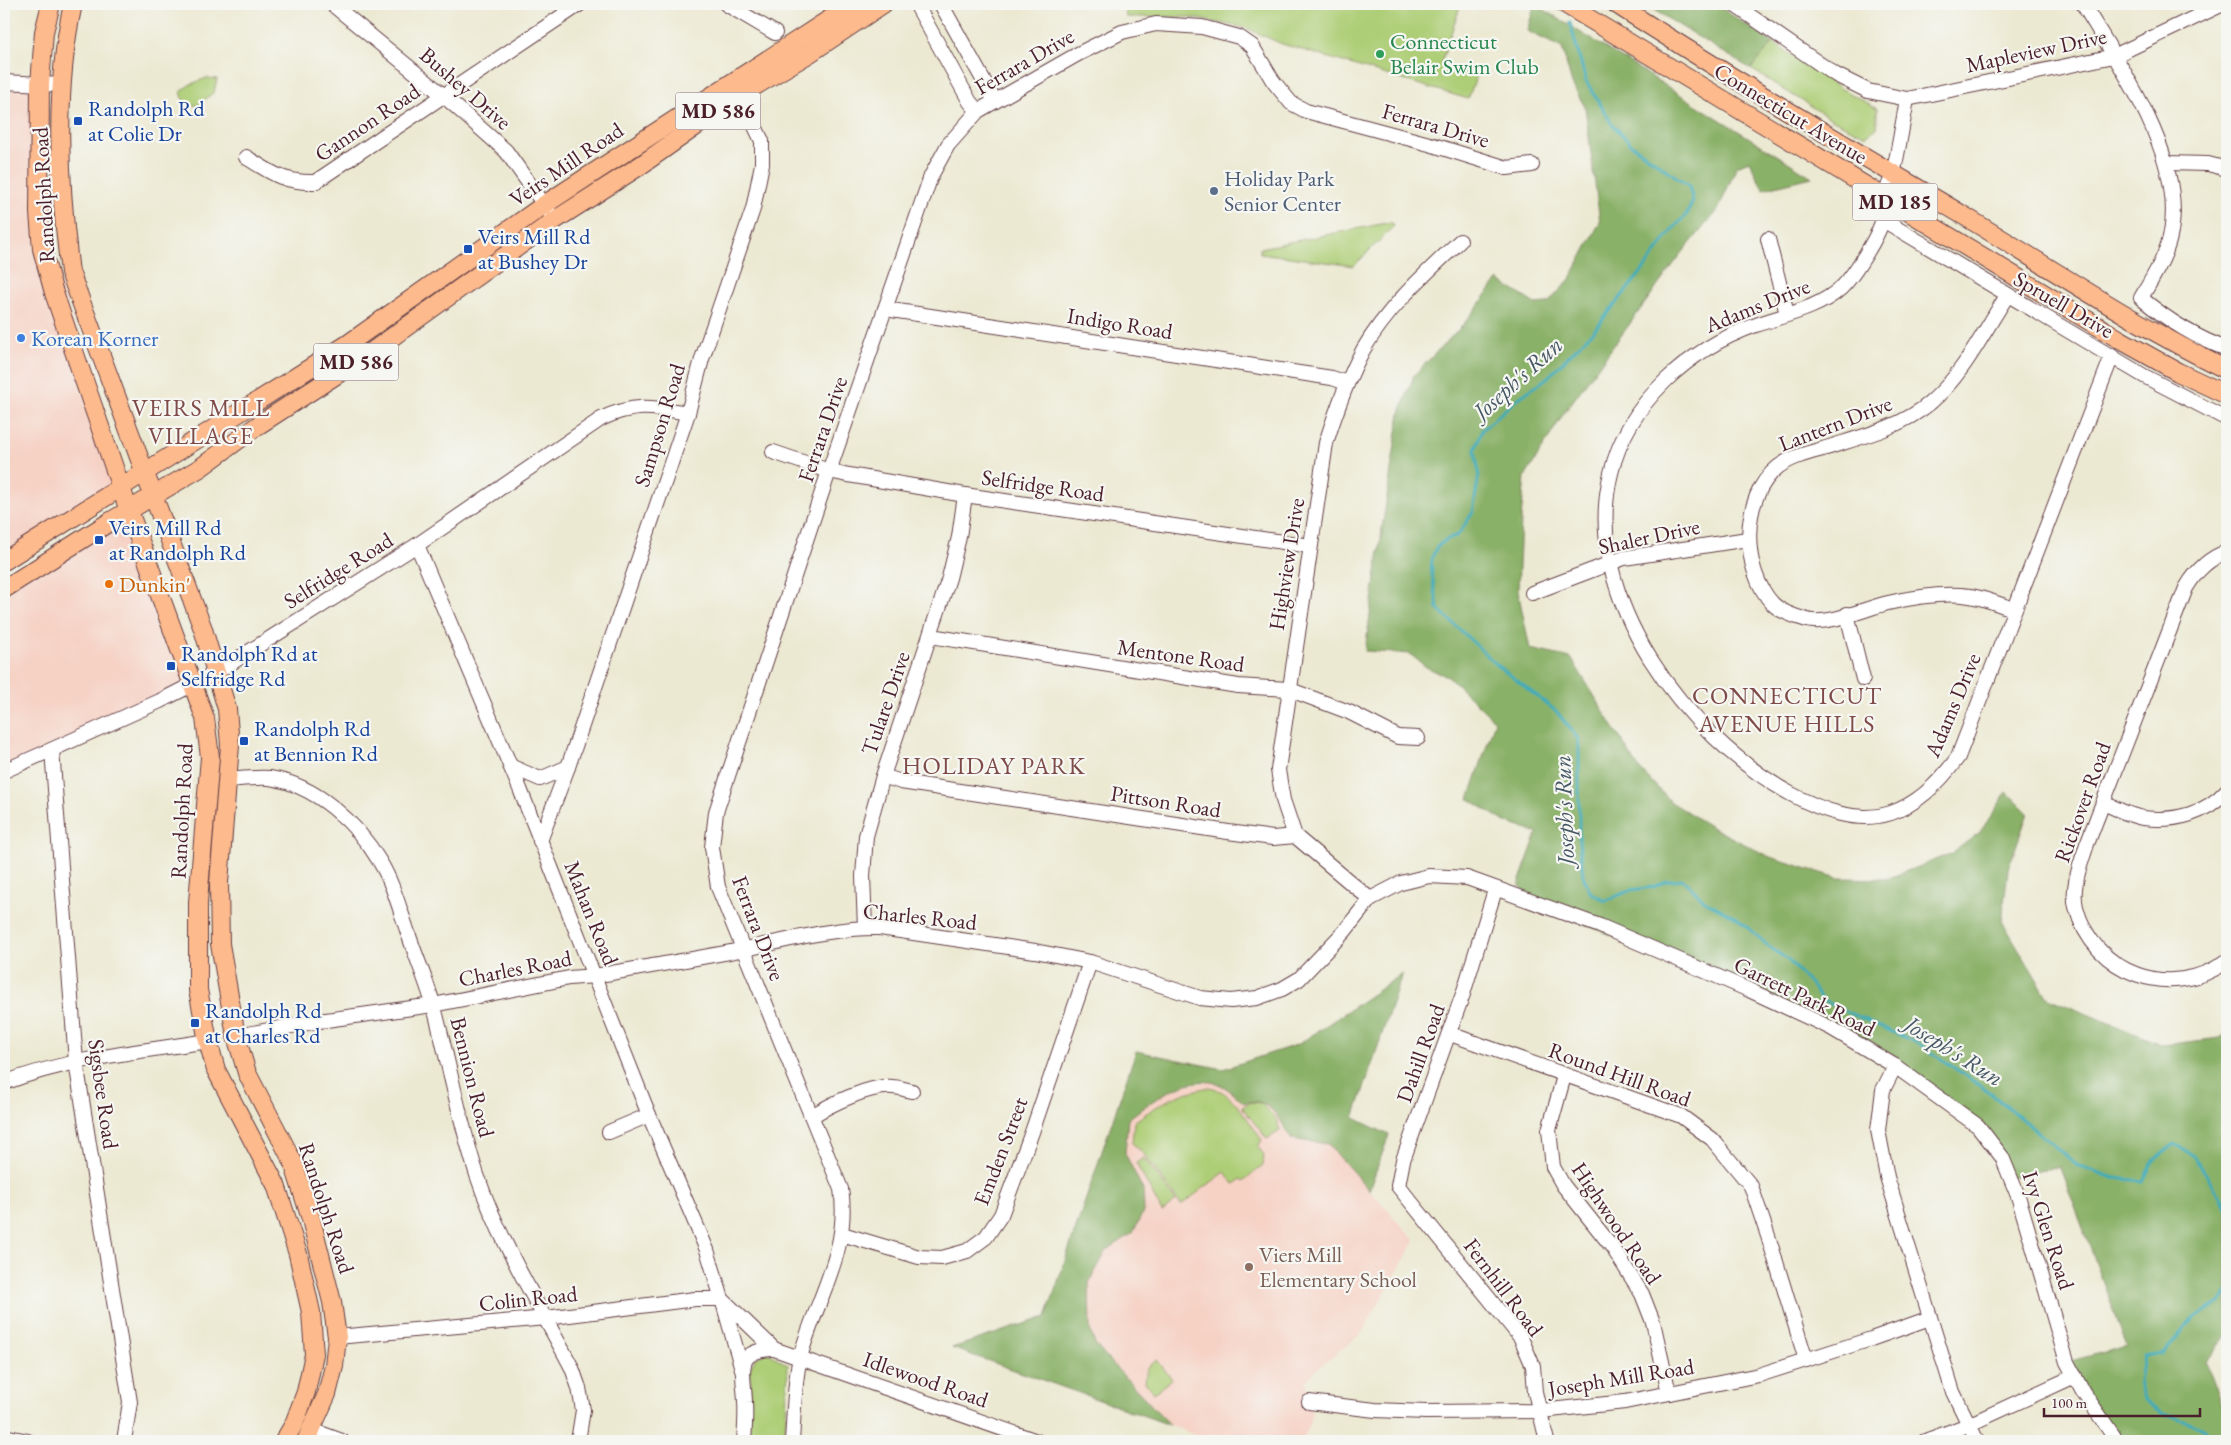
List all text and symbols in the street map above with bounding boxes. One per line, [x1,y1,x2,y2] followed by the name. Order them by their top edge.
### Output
[969,21,1080,102] street label: Ferrara Drive
[1963,21,2110,80] street label: Mapleview Drive
[1390,27,1539,81] place label: Connecticut Belair Swim Club
[414,41,518,137] street label: Bushey Drive
[1374,48,1386,60] marker: Connecticut Belair Swim Club
[1709,56,1873,171] street label: Connecticut Avenue
[309,76,426,168] street label: Gannon Road
[676,92,760,130] road number: MD 586
[88,94,206,148] place label: Randolph Rd at Colie Dr
[1379,96,1493,155] street label: Ferrara Drive
[72,115,84,127] marker: Randolph Rd at Colie Dr
[504,115,630,213] street label: Veirs Mill Road
[25,125,62,264] street label: Randolph Road
[1224,164,1342,218] place label: Holiday Park Senior Center
[1852,183,1938,220] road number: MD 185
[1208,185,1220,197] marker: Holiday Park Senior Center
[478,222,591,276] place label: Veirs Mill Rd at Bushey Dr
[462,243,474,255] marker: Veirs Mill Rd at Bushey Dr
[2008,264,2119,345] street label: Spruell Drive
[1699,271,1814,340] street label: Adams Drive
[1065,301,1176,346] street label: Indigo Road
[31,324,159,353] place label: Korean Korner
[1463,329,1569,429] water label: Joseph's Run
[15,332,27,344] marker: Korean Korner
[314,344,398,381] road number: MD 586
[627,359,692,490] street label: Sampson Road
[791,372,854,486] street label: Ferrara Drive
[1774,388,1896,458] street label: Lantern Drive
[132,392,270,451] district label: VEIRS MILL VILLAGE
[980,463,1107,509] street label: Selfridge Road
[1262,495,1311,632] street label: Highview Drive
[1596,512,1703,561] street label: Shaler Drive
[109,513,247,567] place label: Veirs Mill Rd at Randolph Rd
[278,525,399,615] street label: Selfridge Road
[93,534,105,546] marker: Veirs Mill Rd at Randolph Rd
[119,570,191,599] place label: Dunkin'
[103,578,115,590] marker: Dunkin'
[1116,632,1247,679] street label: Mentone Road
[181,639,318,693] place label: Randolph Rd at Selfridge Rd
[854,647,917,759] street label: Tulare Drive
[1917,648,1988,763] street label: Adams Drive
[165,660,177,672] marker: Randolph Rd at Selfridge Rd
[1692,680,1882,739] district label: CONNECTICUT AVENUE HILLS
[254,714,379,768] place label: Randolph Rd at Bennion Rd
[238,735,250,747] marker: Randolph Rd at Bennion Rd
[2047,737,2118,867] street label: Rickover Road
[163,742,200,880] street label: Randolph Road
[902,750,1086,781] district label: HOLIDAY PARK
[1546,755,1581,870] water label: Joseph's Run
[1109,778,1224,825] street label: Pittson Road
[557,857,626,971] street label: Mahan Road
[725,872,792,985] street label: Ferrara Drive
[861,896,979,937] street label: Charles Road
[456,943,575,994] street label: Charles Road
[1729,950,1881,1044] street label: Garrett Park Road
[205,996,323,1050] place label: Randolph Rd at Charles Rd
[1389,999,1452,1107] street label: Dahill Road
[1895,1006,2009,1093] water label: Joseph's Run
[444,1014,502,1141] street label: Bennion Road
[189,1017,201,1029] marker: Randolph Rd at Charles Rd
[1545,1035,1696,1114] street label: Round Hill Road
[81,1037,126,1152] street label: Sigsbee Road
[967,1093,1034,1209] street label: Emden Street
[292,1139,362,1278] street label: Randolph Road
[1565,1157,1669,1291] street label: Highwood Road
[2016,1167,2082,1294] street label: Ivy Glen Road
[1457,1232,1551,1343] street label: Fernhill Road
[1259,1240,1417,1294] place label: Viers Mill Elementary School
[1243,1261,1255,1273] marker: Viers Mill Elementary School
[477,1279,580,1318] street label: Colin Road
[859,1345,993,1415] street label: Idlewood Road
[1544,1352,1697,1404] street label: Joseph Mill Road
[2044,1385,2200,1417] scale bar
[2051,1393,2088,1412] text: 100 m

